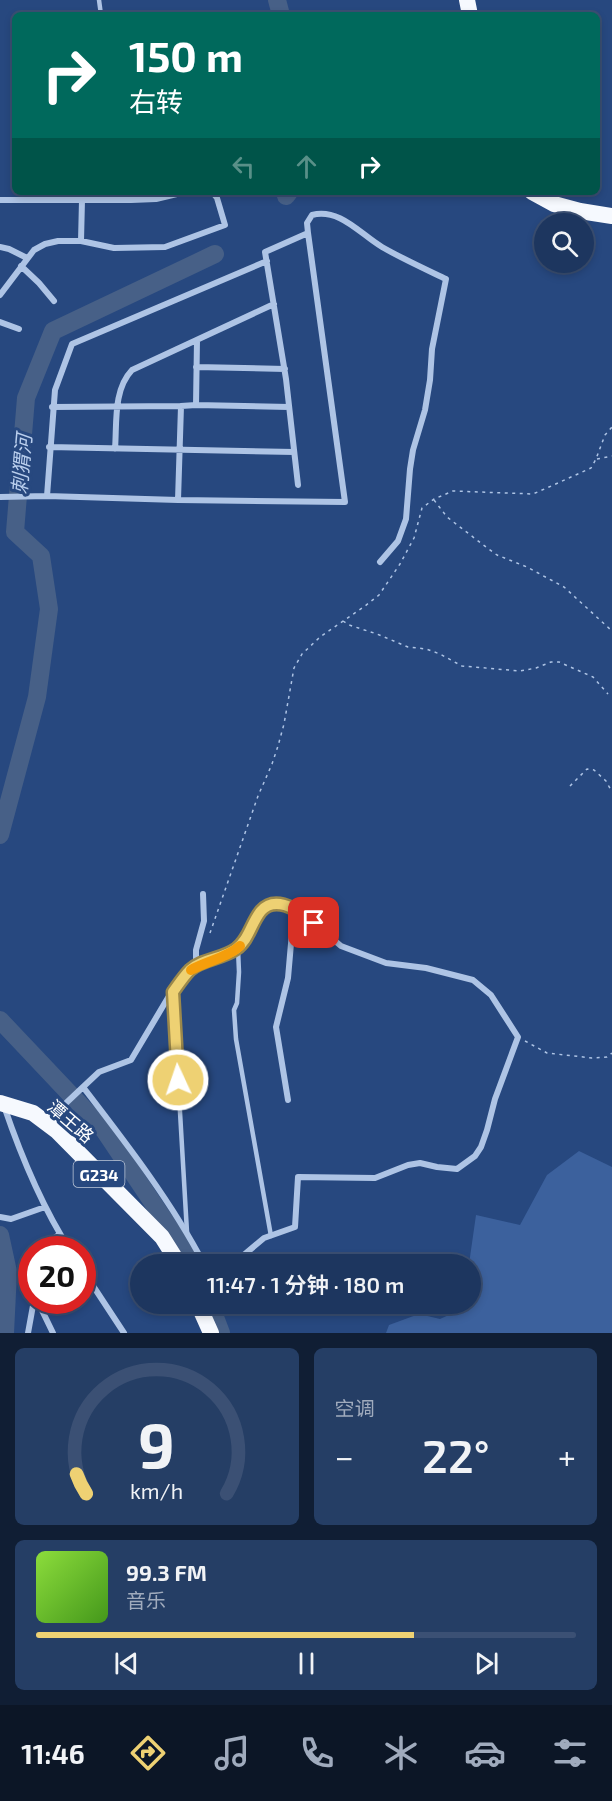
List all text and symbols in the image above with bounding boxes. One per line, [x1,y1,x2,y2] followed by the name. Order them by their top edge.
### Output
[129,30,243,80] text: 150 m
[30,36,108,114] icon: right
[129,85,183,117] text: 右转
[227,150,260,183] icon: left
[290,150,323,183] icon: ahead
[353,150,386,183] icon: right
[534,213,594,273] map controls
[534,213,594,273] button: search
[6,429,36,495] water label: 刺猬河
[288,897,339,948] pin
[297,906,330,939] icon: arrive
[146,1048,210,1112] position arrow
[43,1095,99,1147] street label: 潭王路
[74,1161,124,1187] road number: G234
[18,1236,96,1314] speed limit sign: 20
[207,1271,404,1297] text: 11:47 · 1 分钟 · 180 m
[335,1396,375,1420] text: 空调
[138,1406,175,1481] text: 9
[422,1428,490,1482] text: 22°
[335,1436,354,1476] text: −
[558,1436,576,1476] text: +
[130,1478,183,1503] text: km/h
[126,1559,207,1585] text: 99.3 FM
[126,1588,166,1612] text: 音乐
[110,1647,143,1680] icon: previous
[290,1647,323,1680] icon: pause
[470,1647,503,1680] icon: next
[127,1732,169,1774] icon: directions
[211,1732,253,1774] icon: music
[296,1732,338,1774] icon: phone
[380,1732,422,1774] icon: climate
[464,1732,506,1774] icon: car
[549,1732,591,1774] icon: filters
[21,1737,85,1769] text: 11:46

